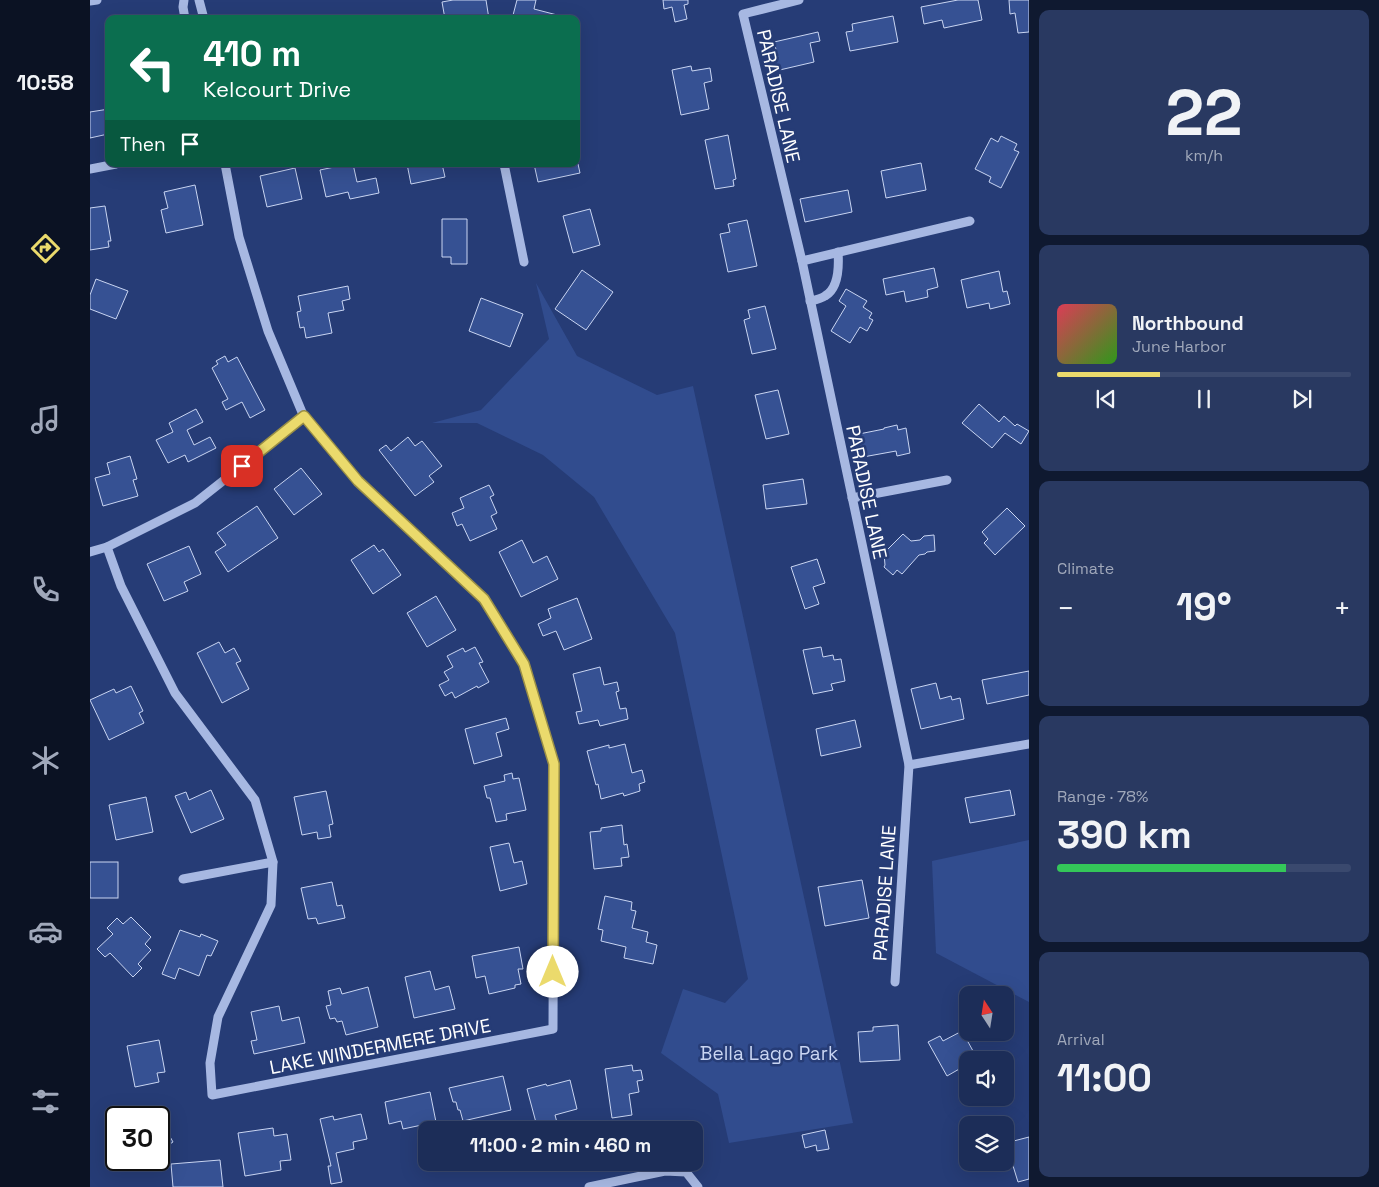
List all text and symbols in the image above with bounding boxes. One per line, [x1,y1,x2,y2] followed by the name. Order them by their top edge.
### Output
[751,27,806,165] street label: PARADISE LANE
[203,32,301,76] text: 410 m
[120,35,185,100] icon: left
[16,68,74,96] text: 10:58
[1165,71,1243,154] text: 22
[203,75,351,103] text: Kelcourt Drive
[176,130,204,158] icon: arrive
[120,132,166,157] text: Then
[1185,145,1223,166] text: km/h
[28,231,63,266] icon: directions
[1132,311,1244,336] text: Northbound
[1132,336,1226,357] text: June Harbor
[1092,385,1120,413] icon: previous
[1190,385,1218,413] icon: pause
[1288,385,1316,413] icon: next
[28,402,63,437] icon: music
[840,423,893,561] street label: PARADISE LANE
[221,445,263,487] pin
[228,452,256,480] icon: arrive
[1057,558,1114,579] text: Climate
[28,572,63,607] icon: phone
[1176,583,1232,631] text: 19°
[1057,590,1074,626] text: −
[1334,590,1351,626] text: +
[28,743,63,778] icon: climate
[1057,786,1148,807] text: Range · 78%
[1057,811,1192,859] text: 390 km
[867,824,902,962] street label: PARADISE LANE
[28,914,63,949] icon: car
[526,945,578,997] position arrow
[959,986,1014,1041] north arrow
[959,986,1014,1171] map controls
[267,1013,493,1080] street label: LAKE WINDERMERE DRIVE
[1057,1029,1105,1050] text: Arrival
[700,1041,838,1066] park label: Bella Lago Park
[959,1051,1014,1106] button: sound
[1057,1054,1152,1102] text: 11:00
[28,1084,63,1119] icon: filters
[105,1106,170,1171] speed limit sign: 30
[959,1116,1014,1171] button: layers
[470,1133,651,1158] text: 11:00 · 2 min · 460 m

